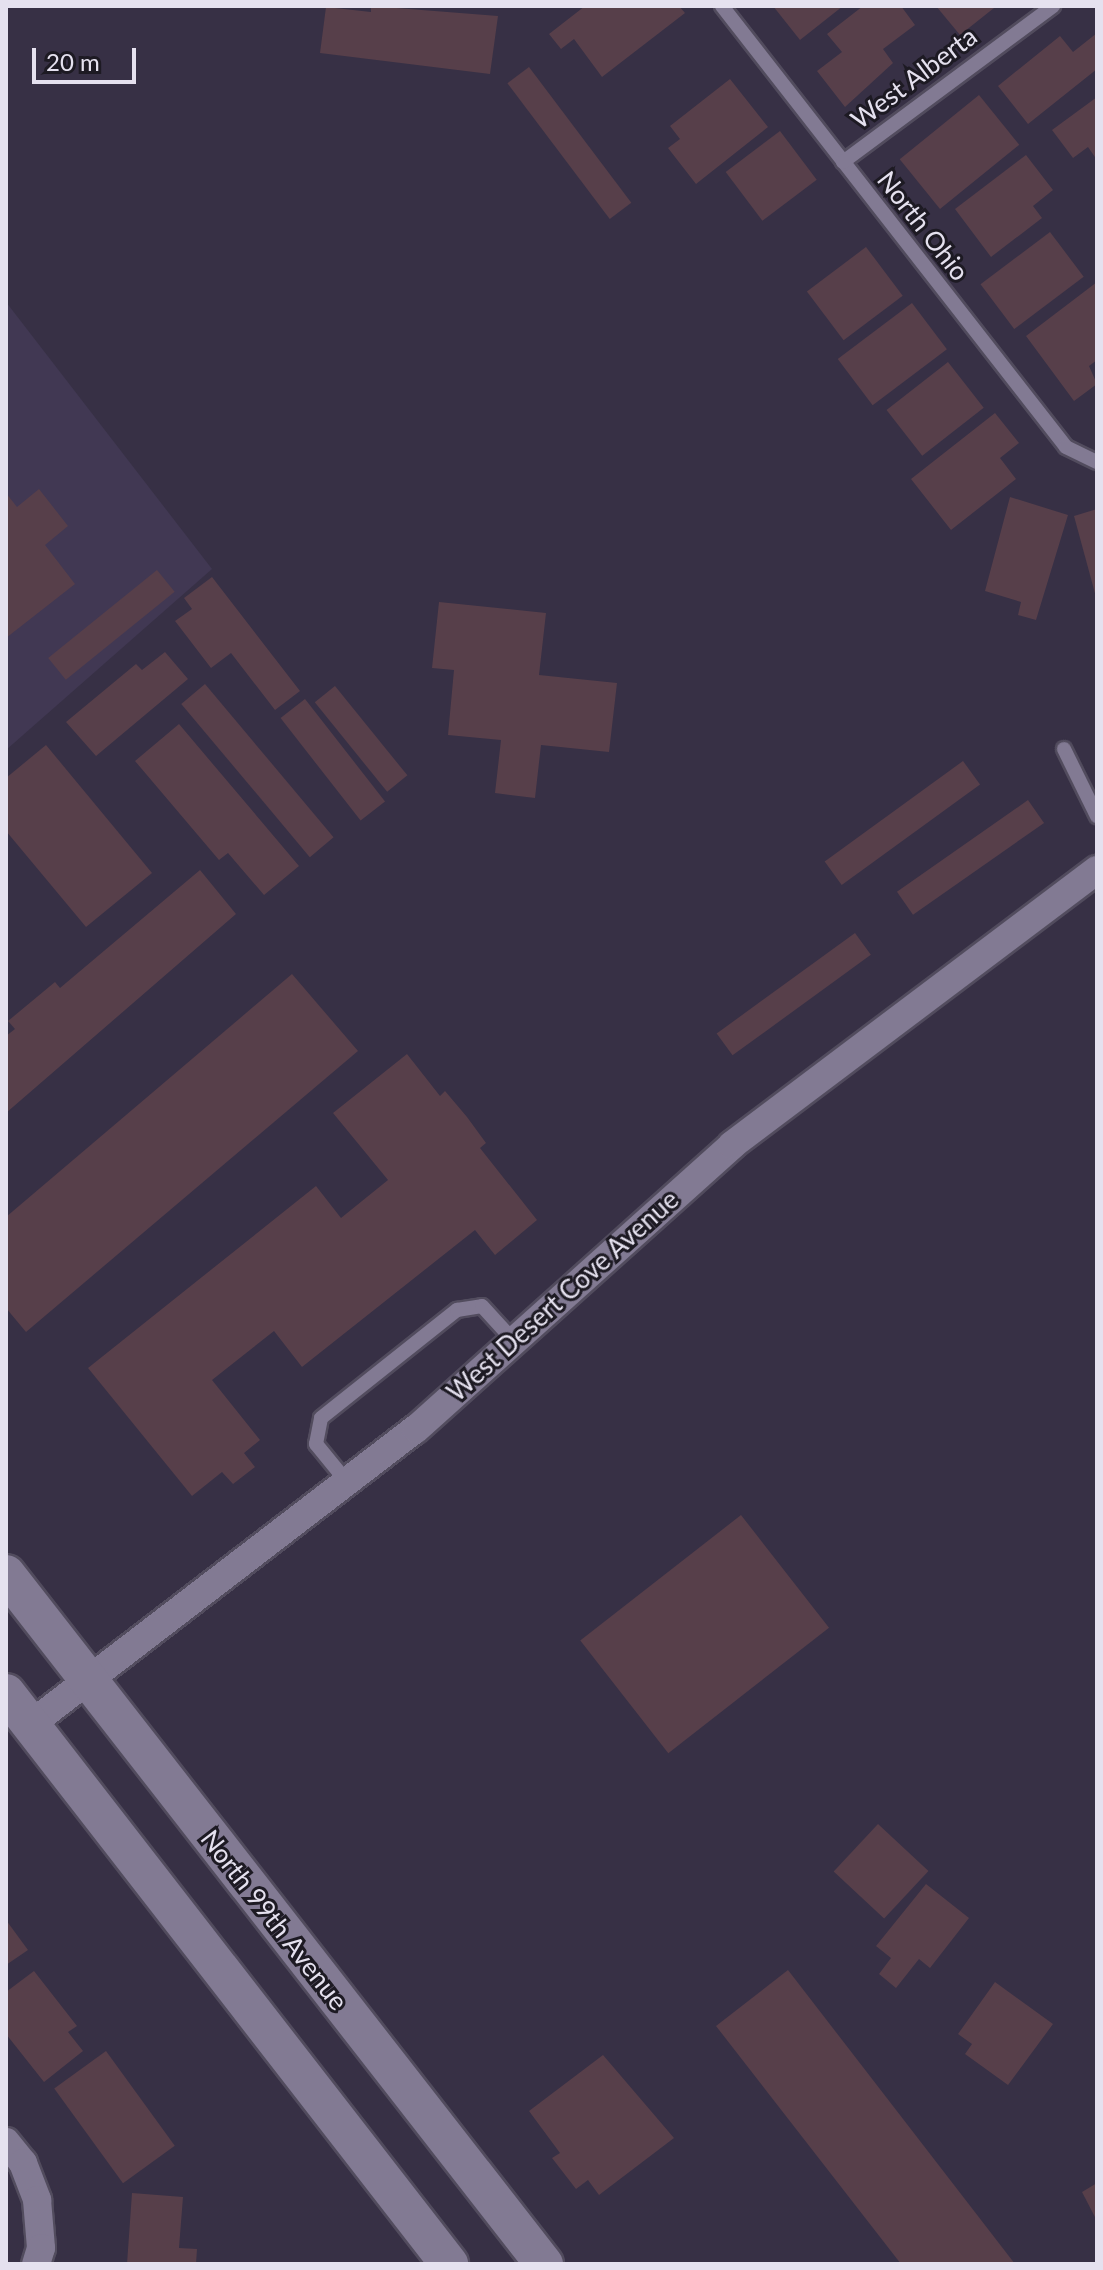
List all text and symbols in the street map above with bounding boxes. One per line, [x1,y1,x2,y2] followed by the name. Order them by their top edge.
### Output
[845,20,983,136] street label: West Alberta
[36,32,140,82] scale bar
[46,47,100,76] text: 20 m
[871,165,975,287] street label: North Ohio
[441,1184,685,1408] street label: West Desert Cove Avenue
[194,1823,354,2017] street label: North 99th Avenue

